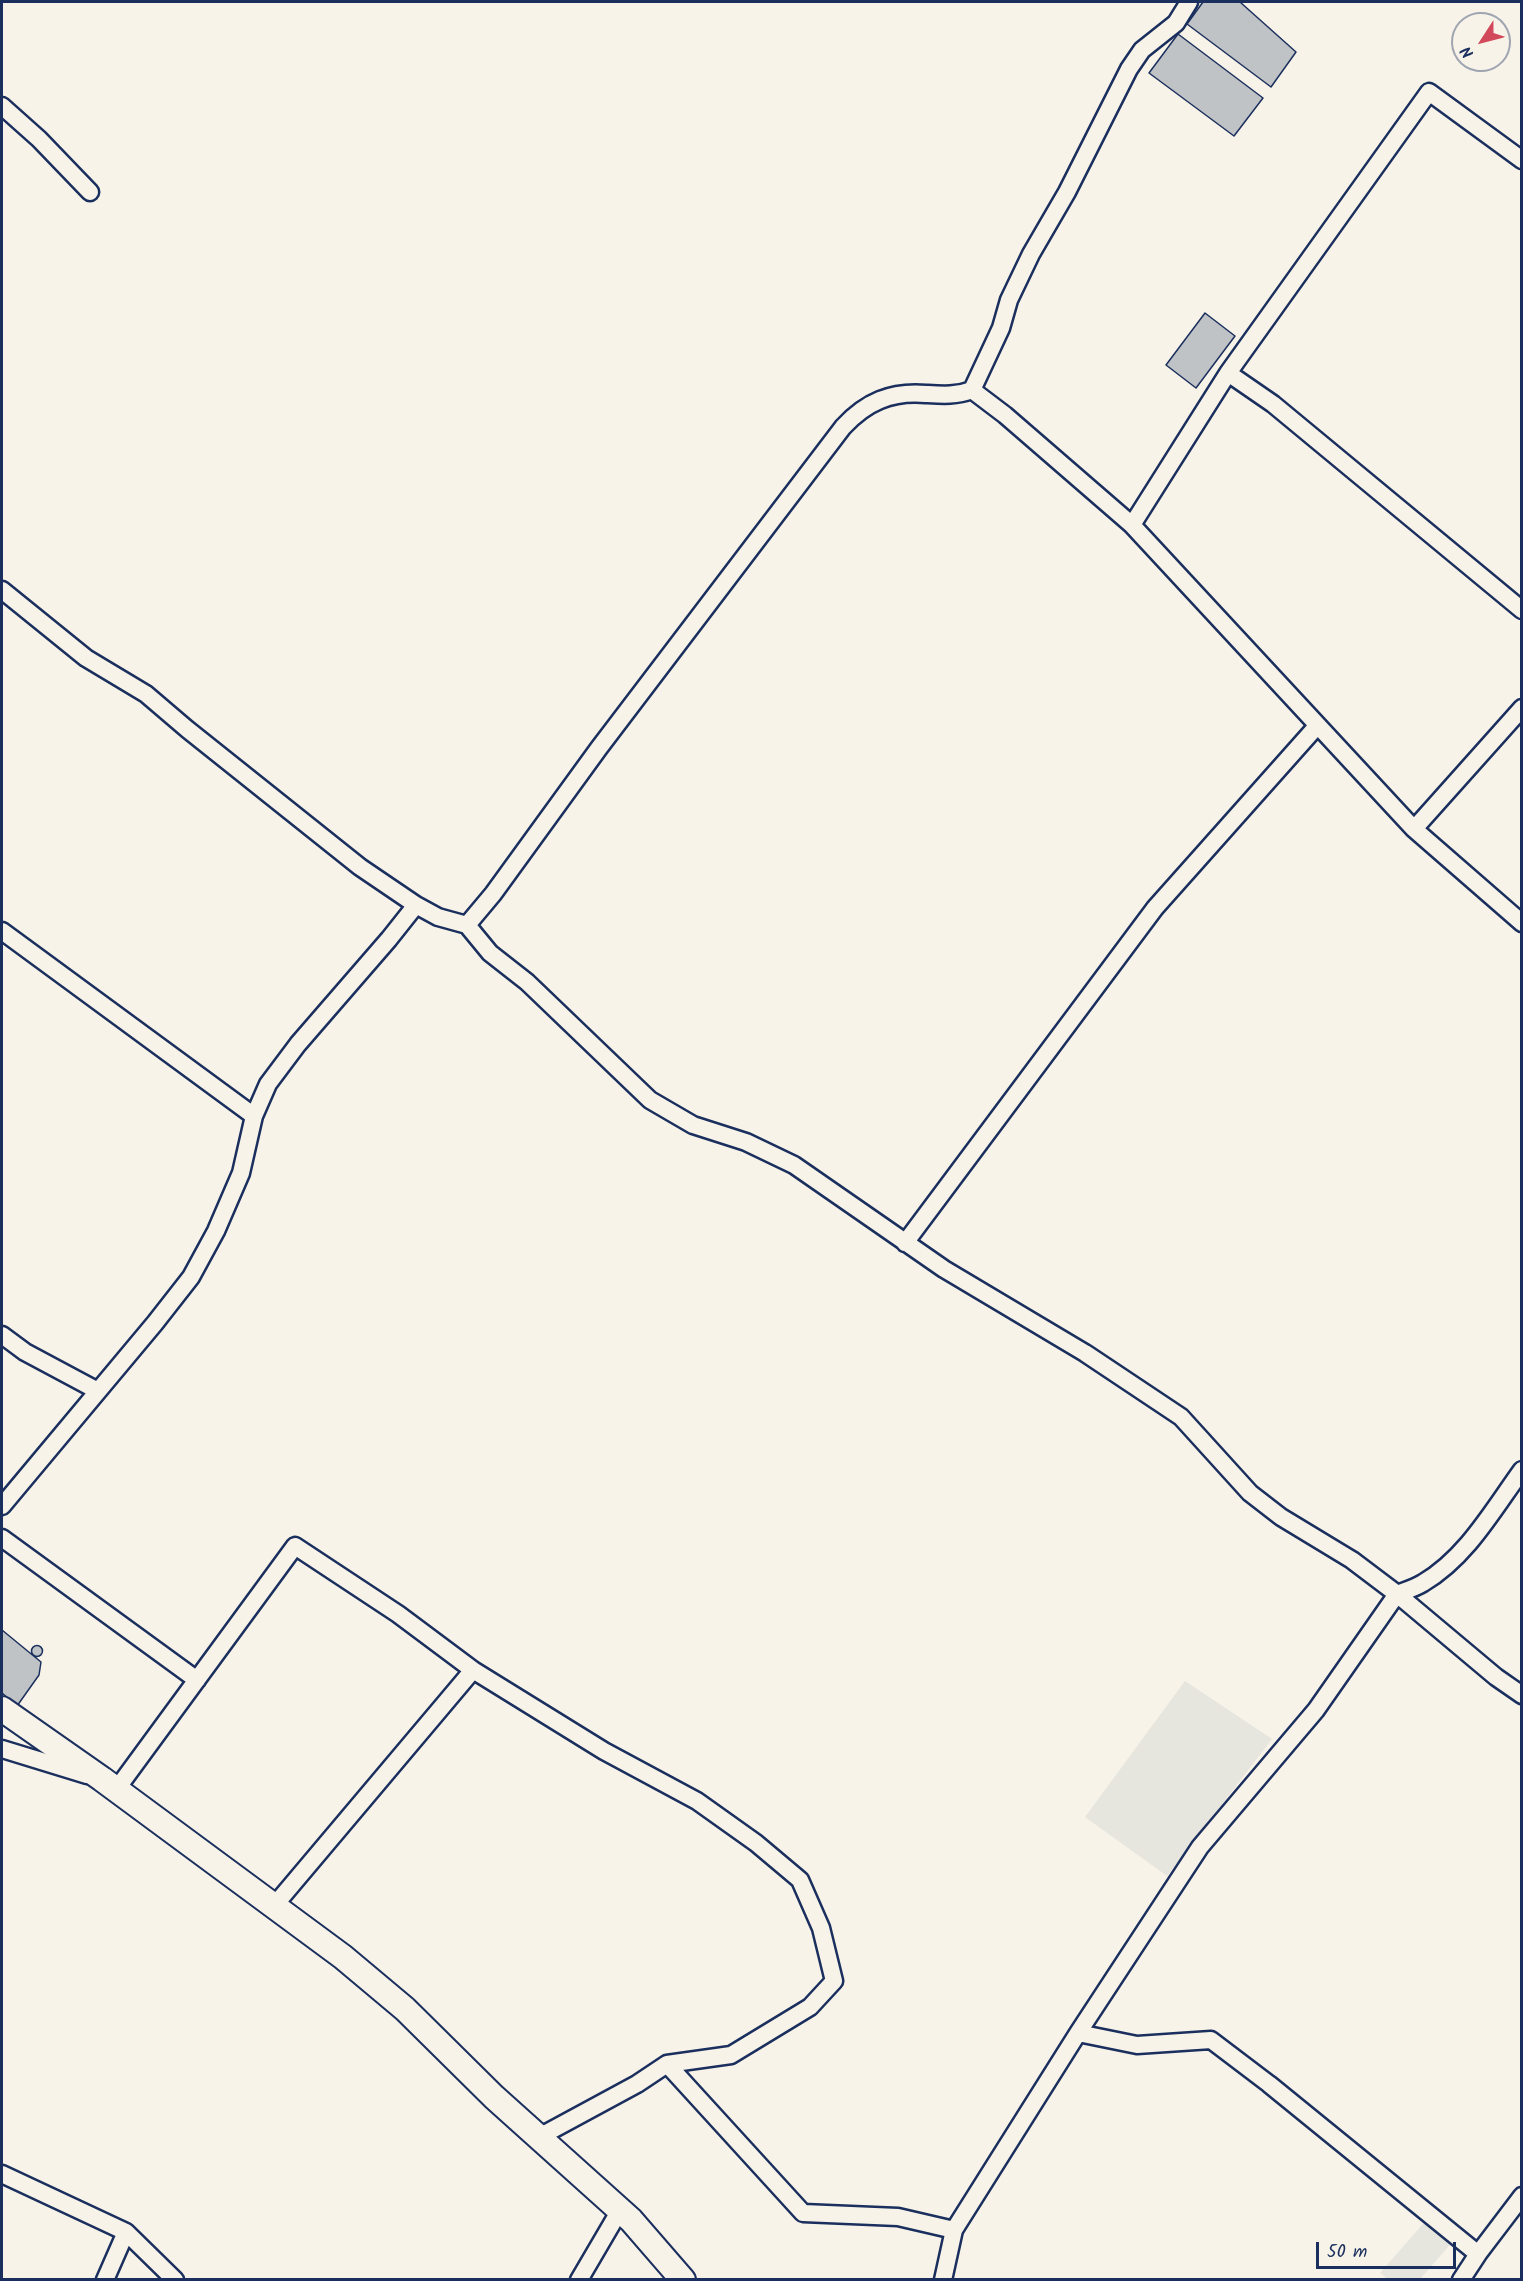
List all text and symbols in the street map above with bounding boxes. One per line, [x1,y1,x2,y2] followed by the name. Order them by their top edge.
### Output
[1451,12,1511,72] north arrow
[1455,40,1481,63] text: N
[1319,2230,1458,2268] scale bar
[1327,2238,1367,2267] text: 50 m

